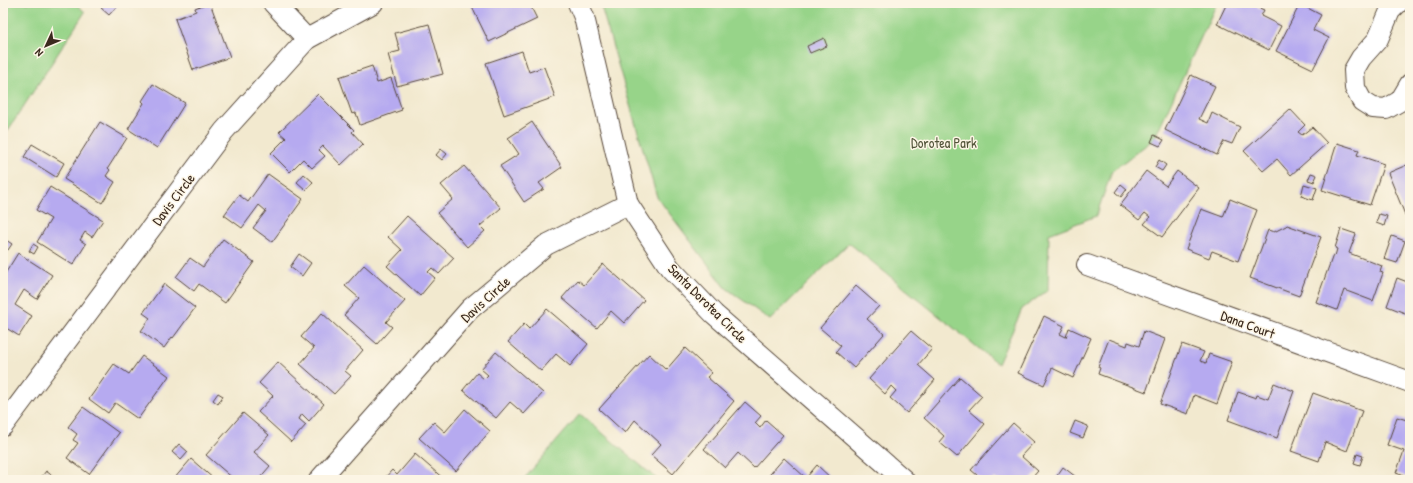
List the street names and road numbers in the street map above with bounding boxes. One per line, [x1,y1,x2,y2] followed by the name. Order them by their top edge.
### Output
[147,169,199,229] street label: Davis Circle
[664,259,752,347] street label: Santa Dorotea Circle
[456,271,514,326] street label: Davis Circle
[1218,305,1278,343] street label: Dana Court

